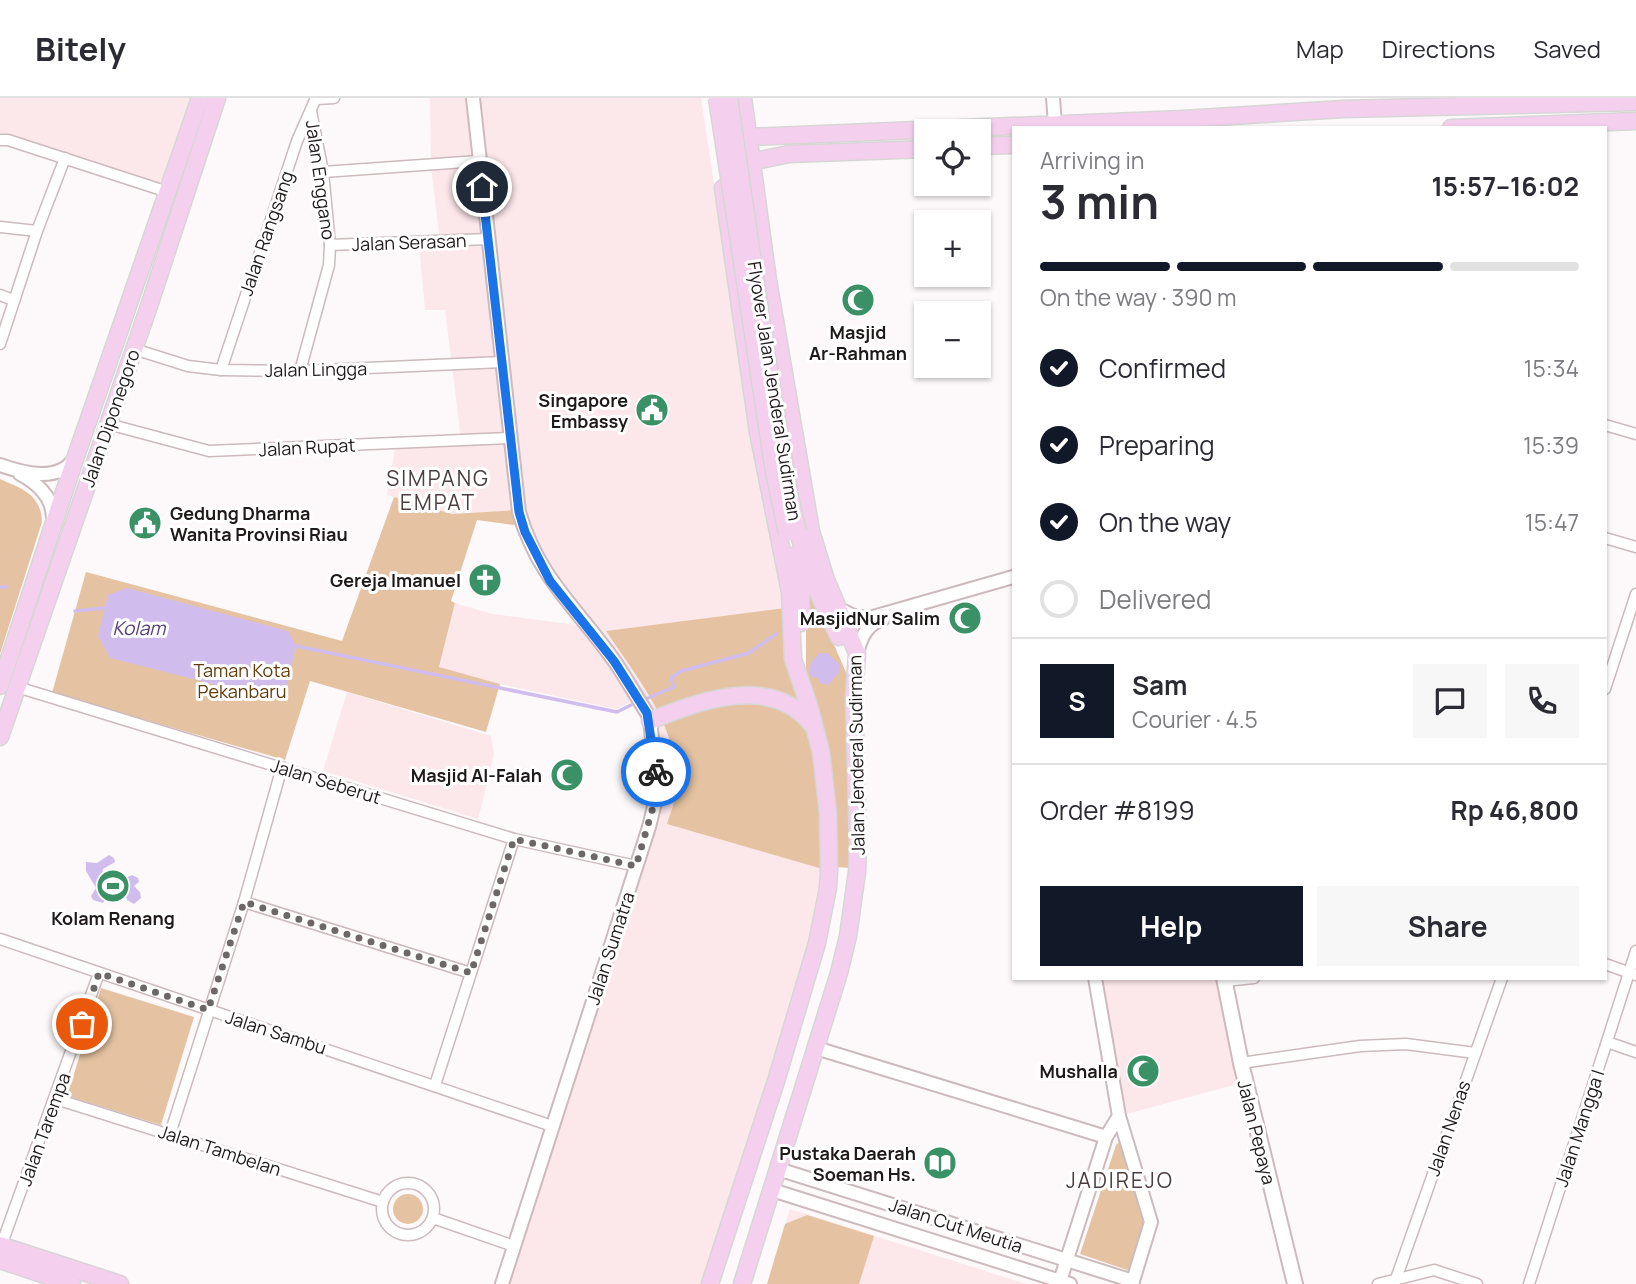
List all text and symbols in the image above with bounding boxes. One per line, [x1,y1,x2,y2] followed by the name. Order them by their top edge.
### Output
[35,26,126,71] text: Bitely
[1296,32,1344,65] text: Map
[1382,32,1495,65] text: Directions
[1533,32,1601,65] text: Saved
[301,119,341,241] street label: Jalan Enggano
[914,119,991,378] map controls
[914,119,991,196] button: locate
[1040,144,1145,176] text: Arriving in
[452,157,512,217] pin
[233,167,299,299] street label: Jalan Rangsang
[463,168,501,206] icon: home
[1431,168,1579,204] text: 15:57–16:02
[1040,170,1159,233] text: 3 min
[914,210,991,287] button: +
[351,228,467,256] street label: Jalan Serasan
[743,260,807,522] street label: Flyover Jalan Jenderal Sudirman
[839,281,877,319] mosque icon: Masjid Ar-Rahman
[1040,281,1237,313] text: On the way · 390 m
[914,301,991,378] button: −
[809,320,907,365] place label: Masjid Ar-Rahman
[75,346,145,490] street label: Jalan Diponegoro
[1040,349,1078,387] icon: check
[1099,350,1226,386] text: Confirmed
[1524,352,1579,384] text: 15:34
[265,356,367,382] street label: Jalan Lingga
[538,388,628,433] place label: Singapore Embassy
[633,391,671,429] public building icon: Singapore Embassy
[1040,426,1078,464] icon: check
[1099,427,1215,463] text: Preparing
[1523,429,1579,461] text: 15:39
[258,432,356,462] street label: Jalan Rupat
[386,464,490,516] district label: SIMPANG EMPAT
[170,501,348,546] place label: Gedung Dharma Wanita Provinsi Riau
[1040,503,1078,541] icon: check
[126,504,164,542] public building icon: Gedung Dharma Wanita Provinsi Riau
[1099,504,1231,540] text: On the way
[1525,506,1579,538] text: 15:47
[466,561,504,599] church icon: Gereja Imanuel
[330,568,461,592] place label: Gereja Imanuel
[1099,581,1211,617] text: Delivered
[946,599,984,637] mosque icon: MasjidNur Salim
[800,606,940,630] place label: MasjidNur Salim
[113,615,167,641] water label: Kolam
[842,655,870,855] street label: Jalan Jenderal Sudirman
[194,658,290,703] park label: Taman Kota Pekanbaru
[1413,664,1487,738] button: chat
[1505,664,1579,738] button: phone
[1132,667,1187,703] text: Sam
[1068,683,1086,719] text: S
[1132,703,1258,735] text: Courier · 4.5
[621,737,691,807] courier
[268,753,384,809] street label: Jalan Seberut
[637,753,675,791] icon: bike
[548,756,586,794] mosque icon: Masjid Al-Falah
[411,763,542,787] place label: Masjid Al-Falah
[1040,792,1195,828] text: Order #8199
[1451,792,1579,828] text: Rp 46,800
[94,867,132,905] sports icon: Kolam Renang
[1040,886,1303,966] button: Help
[1317,886,1579,966] button: Share
[580,889,640,1007] street label: Jalan Sumatra
[51,906,175,930] place label: Kolam Renang
[52,994,112,1054] pin
[223,1004,329,1060] street label: Jalan Sambu
[63,1005,101,1043] icon: bag
[1124,1052,1162,1090] mosque icon: Mushalla
[1040,1059,1118,1083] place label: Mushalla
[1549,1066,1609,1190] street label: Jalan Mangga I
[12,1069,76,1189] street label: Jalan Tarempa
[1232,1077,1282,1187] street label: Jalan Pepaya
[1420,1077,1476,1179] street label: Jalan Nenas
[156,1119,284,1181] street label: Jalan Tambelan
[779,1141,916,1186] place label: Pustaka Daerah Soeman Hs.
[921,1144,959,1182] library icon: Pustaka Daerah Soeman Hs.
[1066,1166,1174,1194] district label: JADIREJO
[886,1192,1026,1258] street label: Jalan Cut Meutia

